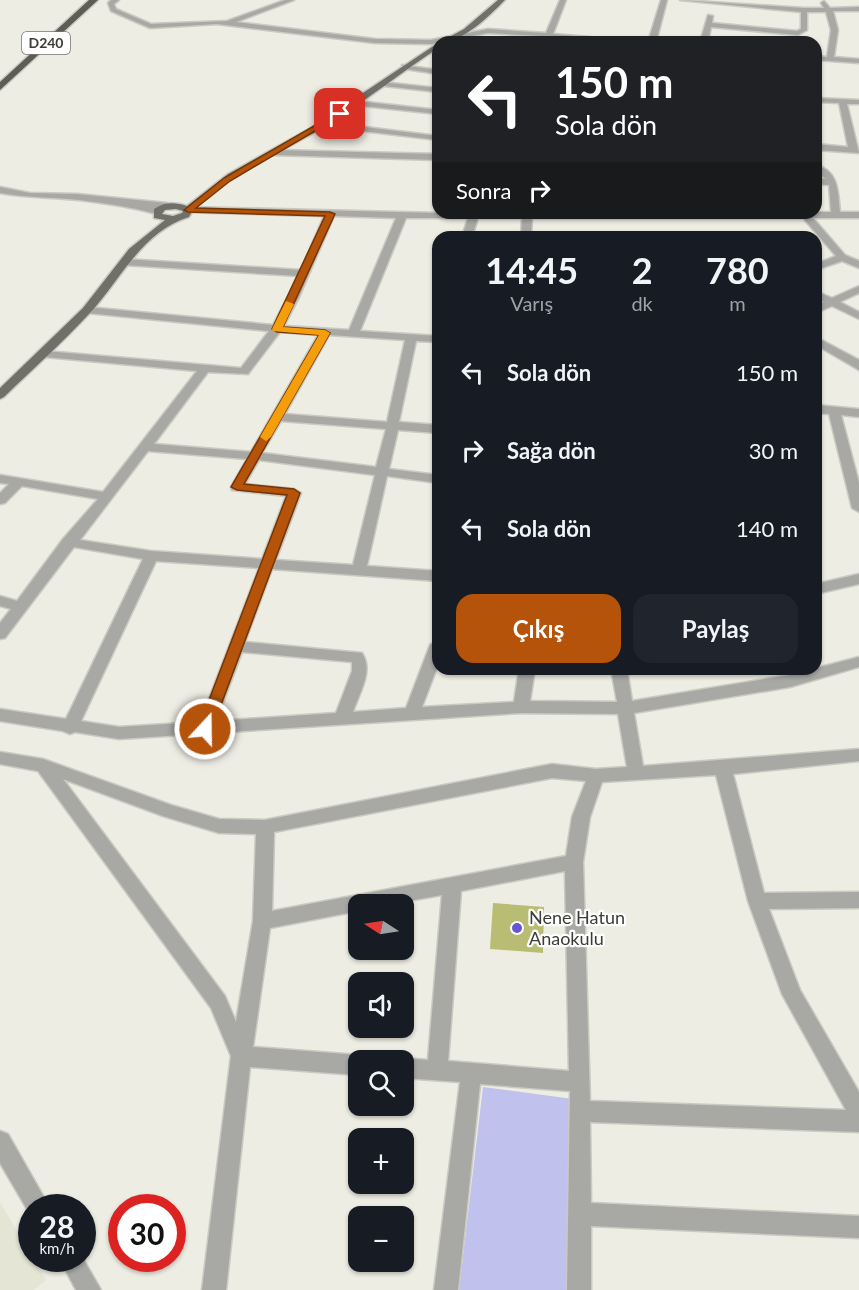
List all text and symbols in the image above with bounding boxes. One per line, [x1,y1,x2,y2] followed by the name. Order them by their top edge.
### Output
[22,32,70,54] road number: D240
[555,57,673,107] text: 150 m
[456,60,534,138] icon: left
[314,88,365,139] pin
[323,97,356,130] icon: arrive
[555,108,657,141] text: Sola dön
[523,174,556,207] icon: right
[456,177,511,204] text: Sonra
[485,248,578,292] text: 14:45
[632,248,653,292] text: 2
[706,248,769,292] text: 780
[510,291,553,315] text: Varış
[631,291,653,315] text: dk
[729,291,746,315] text: m
[456,356,489,389] icon: left
[507,359,591,386] text: Sola dön
[736,359,798,386] text: 150 m
[456,434,489,467] icon: right
[507,437,596,464] text: Sağa dön
[749,437,798,464] text: 30 m
[456,512,489,545] icon: left
[507,515,591,542] text: Sola dön
[736,515,798,542] text: 140 m
[456,594,621,663] button: Çıkış
[633,594,798,663] button: Paylaş
[173,697,237,761] position arrow
[348,894,414,960] north arrow
[348,894,414,1272] map controls
[529,906,625,949] place label: Nene Hatun Anaokulu
[510,921,524,935] marker: Nene Hatun Anaokulu
[348,972,414,1038] button: sound
[348,1050,414,1116] button: search
[348,1128,414,1194] button: +
[108,1194,186,1272] speed limit sign: 30
[348,1206,414,1272] button: −
[40,1208,74,1244] text: 28
[39,1239,75,1257] text: km/h

